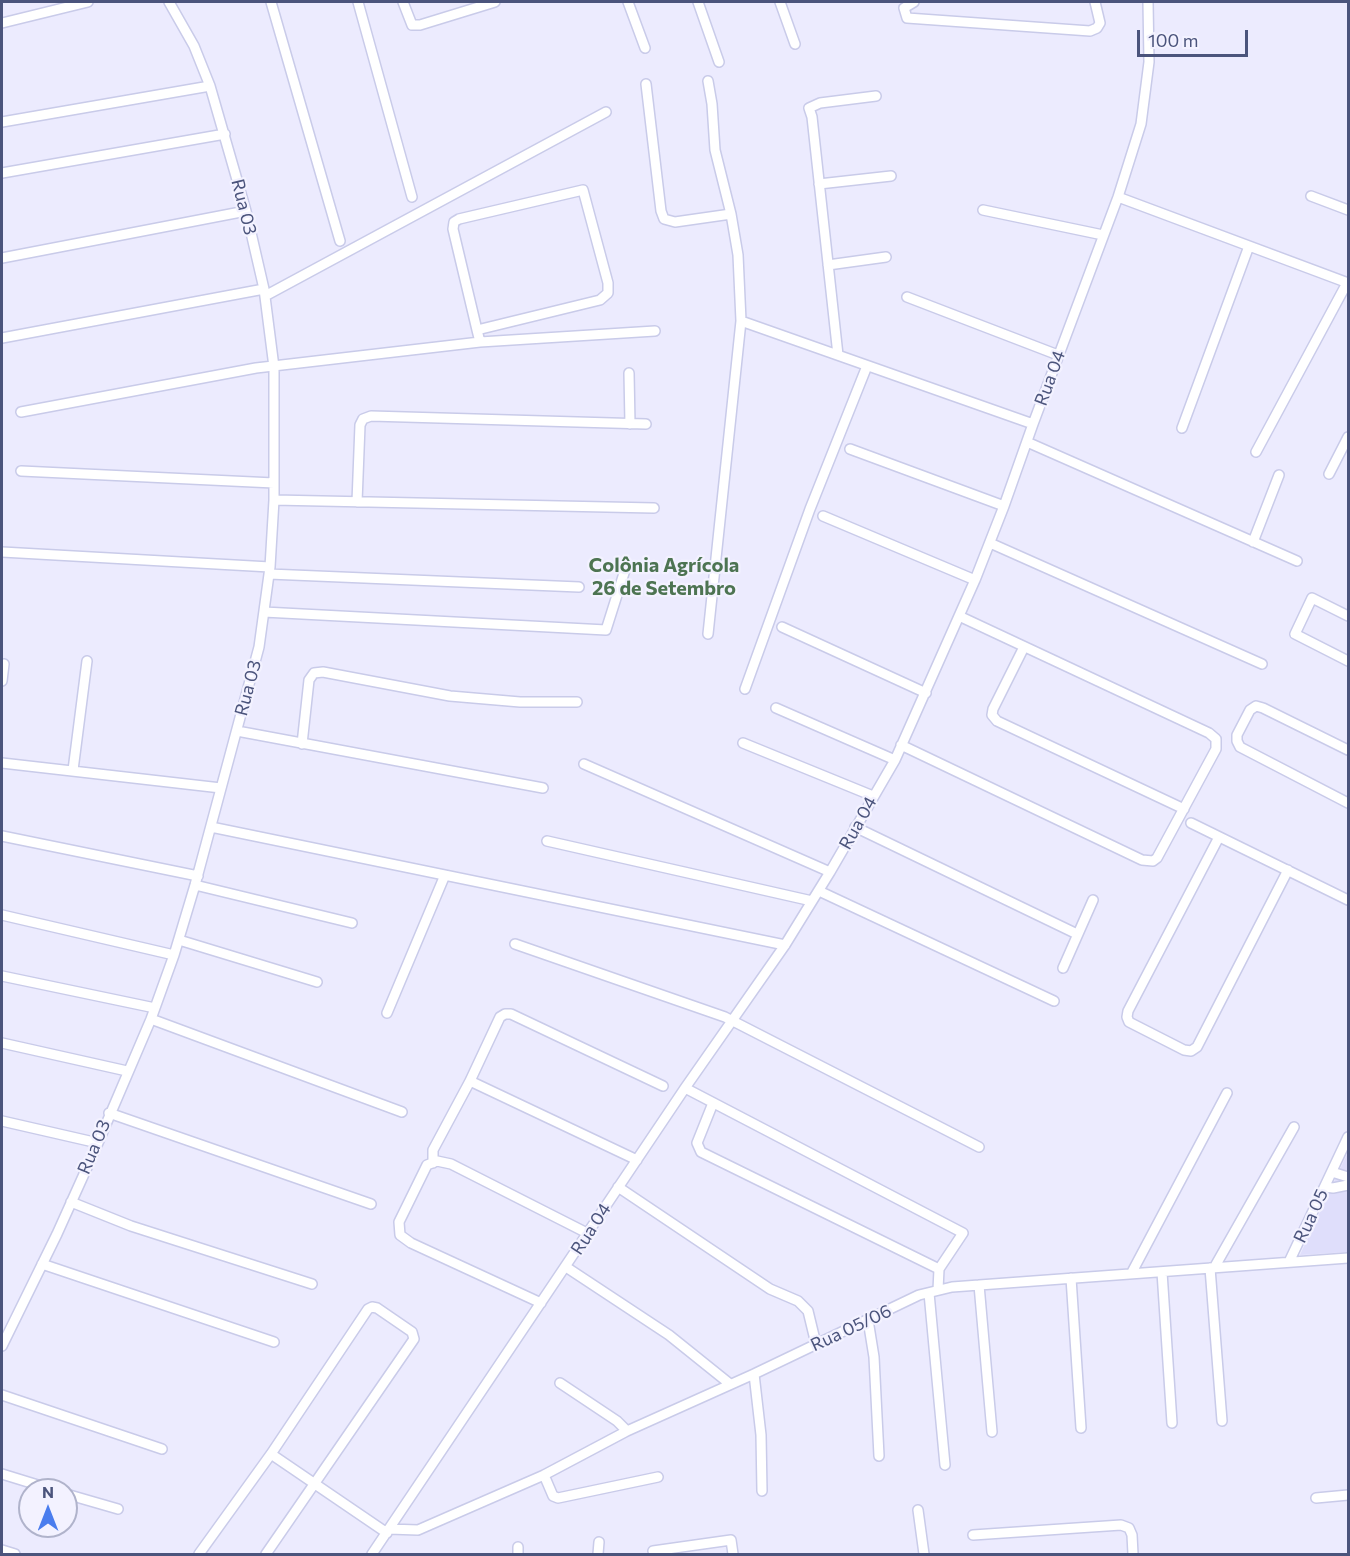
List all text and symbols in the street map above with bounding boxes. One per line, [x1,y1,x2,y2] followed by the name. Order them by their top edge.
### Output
[1140,18,1251,56] scale bar
[1148,29,1198,51] text: 100 m
[227,177,261,237] street label: Rua 03
[1030,347,1070,409] street label: Rua 04
[589,553,739,600] district label: Colônia Agrícola 26 de Setembro
[230,658,266,718] street label: Rua 03
[835,793,881,853] street label: Rua 04
[73,1117,115,1177] street label: Rua 03
[1289,1186,1333,1246] street label: Rua 05
[566,1199,616,1259] street label: Rua 04
[807,1300,895,1356] street label: Rua 05/06
[18,1478,78,1538] north arrow
[42,1482,54,1501] text: N

